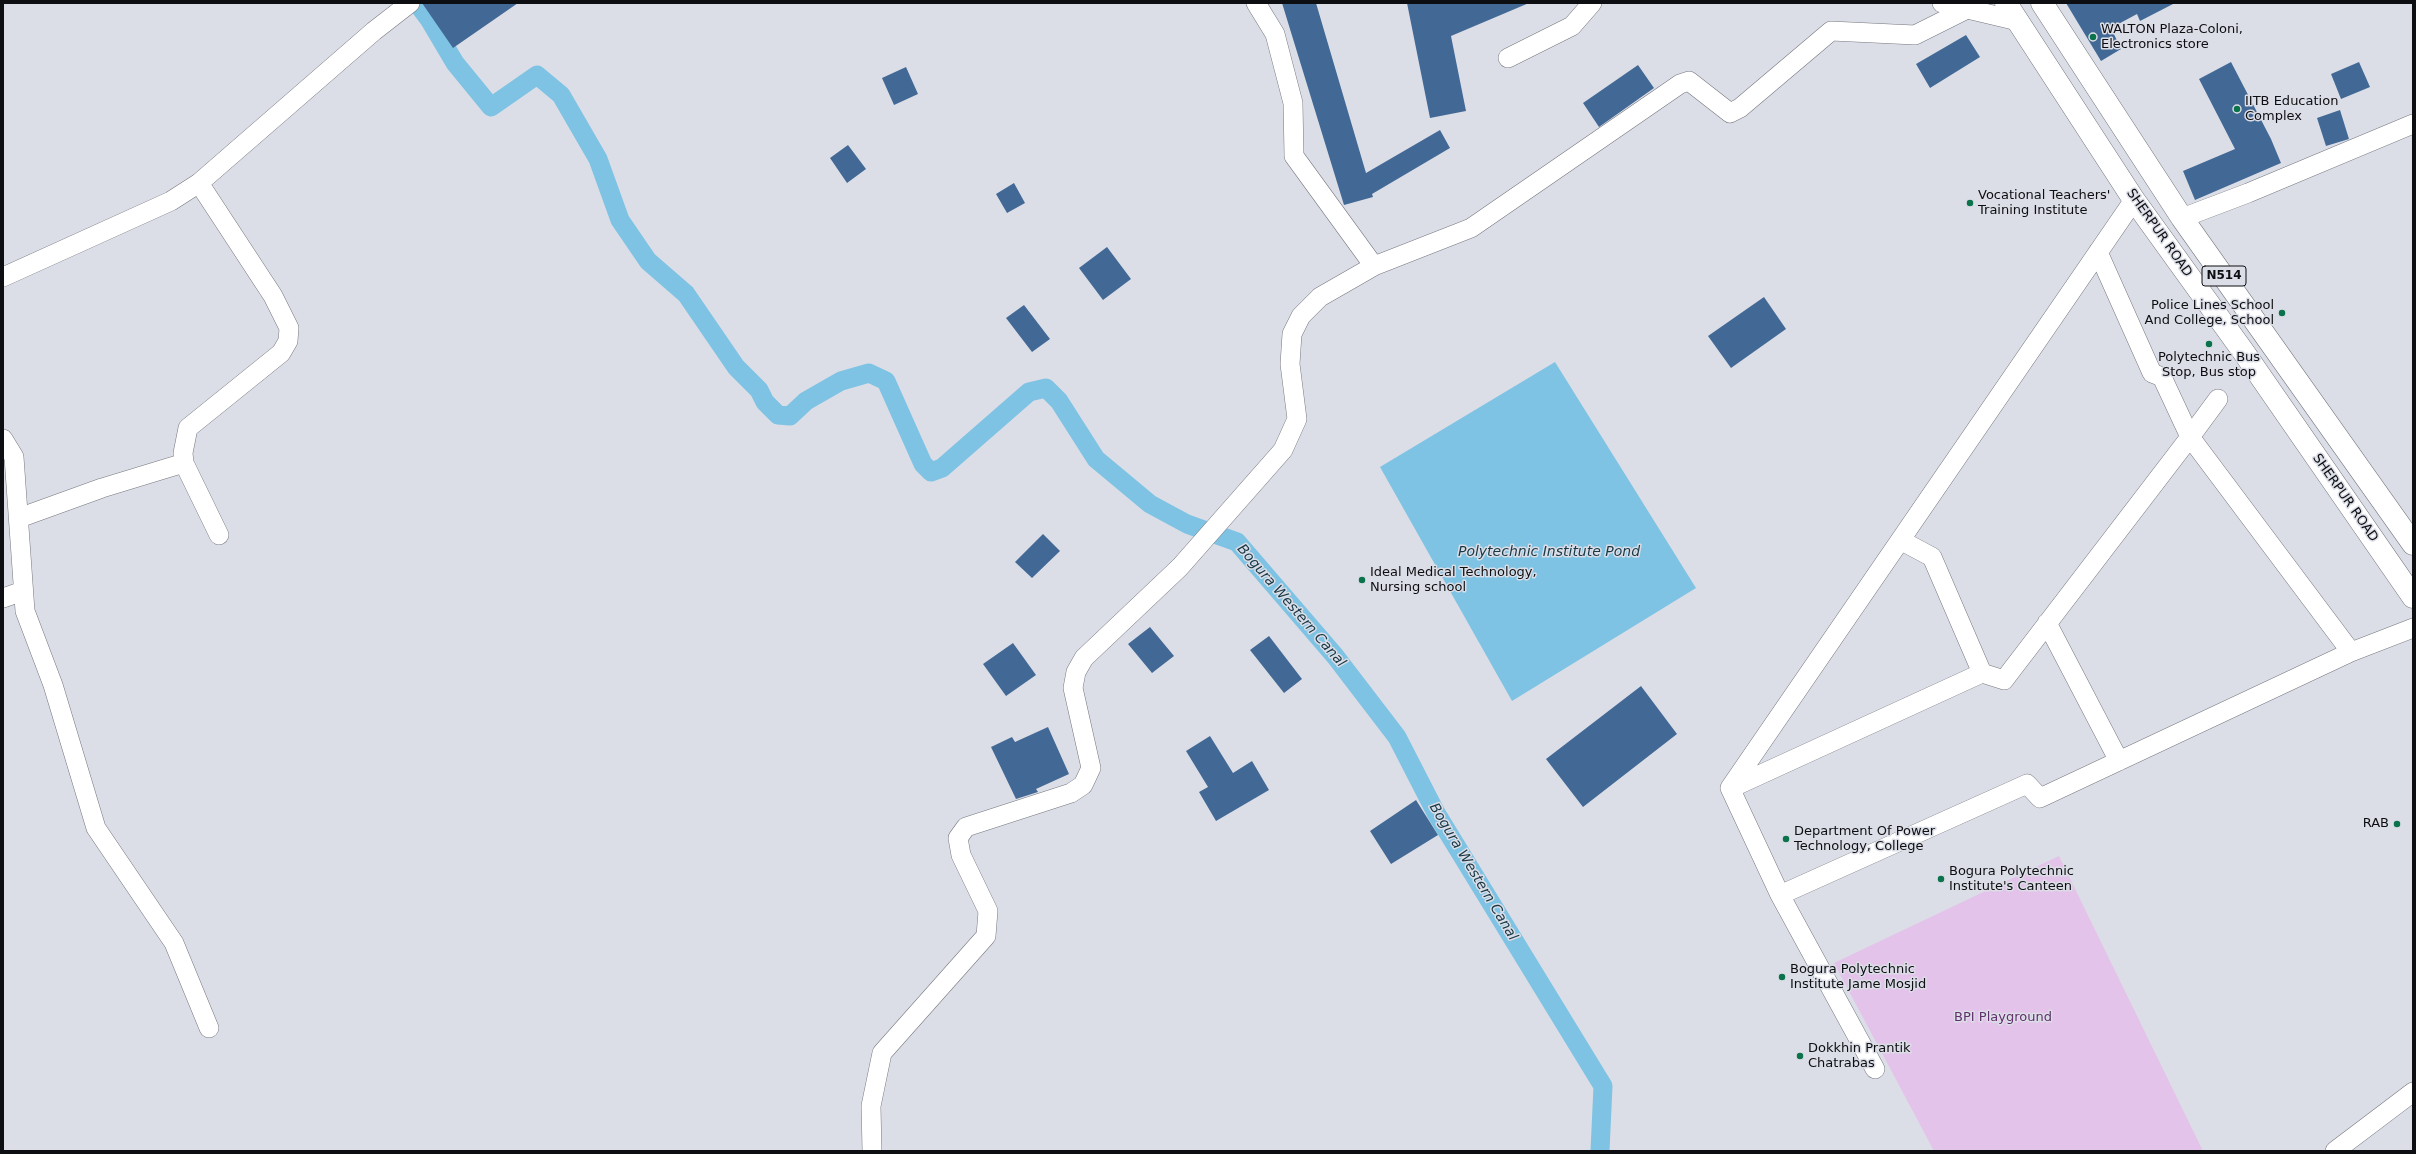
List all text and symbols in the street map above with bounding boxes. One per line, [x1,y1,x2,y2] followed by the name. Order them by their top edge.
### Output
[2101,22,2243,53] place label: WALTON Plaza-Coloni, Electronics store
[2088,32,2098,42] marker: WALTON Plaza-Coloni, Electronics store
[2245,94,2338,125] place label: IITB Education Complex
[2232,104,2242,114] marker: IITB Education Complex
[2123,186,2195,280] street label: SHERPUR ROAD
[1978,188,2110,219] place label: Vocational Teachers' Training Institute
[1965,198,1975,208] marker: Vocational Teachers' Training Institute
[2202,266,2246,286] road number: N514
[2145,298,2274,329] place label: Police Lines School And College, School
[2277,308,2287,318] marker: Police Lines School And College, School
[2204,339,2214,349] marker: Polytechnic Bus Stop, Bus stop
[2158,350,2260,381] place label: Polytechnic Bus Stop, Bus stop
[2309,451,2381,545] street label: SHERPUR ROAD
[1233,541,1349,671] water label: Bogura Western Canal
[1458,544,1640,560] water label: Polytechnic Institute Pond
[1370,565,1537,596] place label: Ideal Medical Technology, Nursing school
[1357,575,1367,585] marker: Ideal Medical Technology, Nursing school
[1425,800,1521,944] water label: Bogura Western Canal
[2363,816,2389,832] place label: RAB
[2392,819,2402,829] marker: RAB
[1794,824,1935,855] place label: Department Of Power Technology, College
[1781,834,1791,844] marker: Department Of Power Technology, College
[1949,864,2074,895] place label: Bogura Polytechnic Institute's Canteen
[1936,874,1946,884] marker: Bogura Polytechnic Institute's Canteen
[1790,962,1926,993] place label: Bogura Polytechnic Institute Jame Mosjid
[1777,972,1787,982] marker: Bogura Polytechnic Institute Jame Mosjid
[1954,1010,2052,1026] park label: BPI Playground
[1808,1041,1911,1072] place label: Dokkhin Prantik Chatrabas
[1795,1051,1805,1061] marker: Dokkhin Prantik Chatrabas

